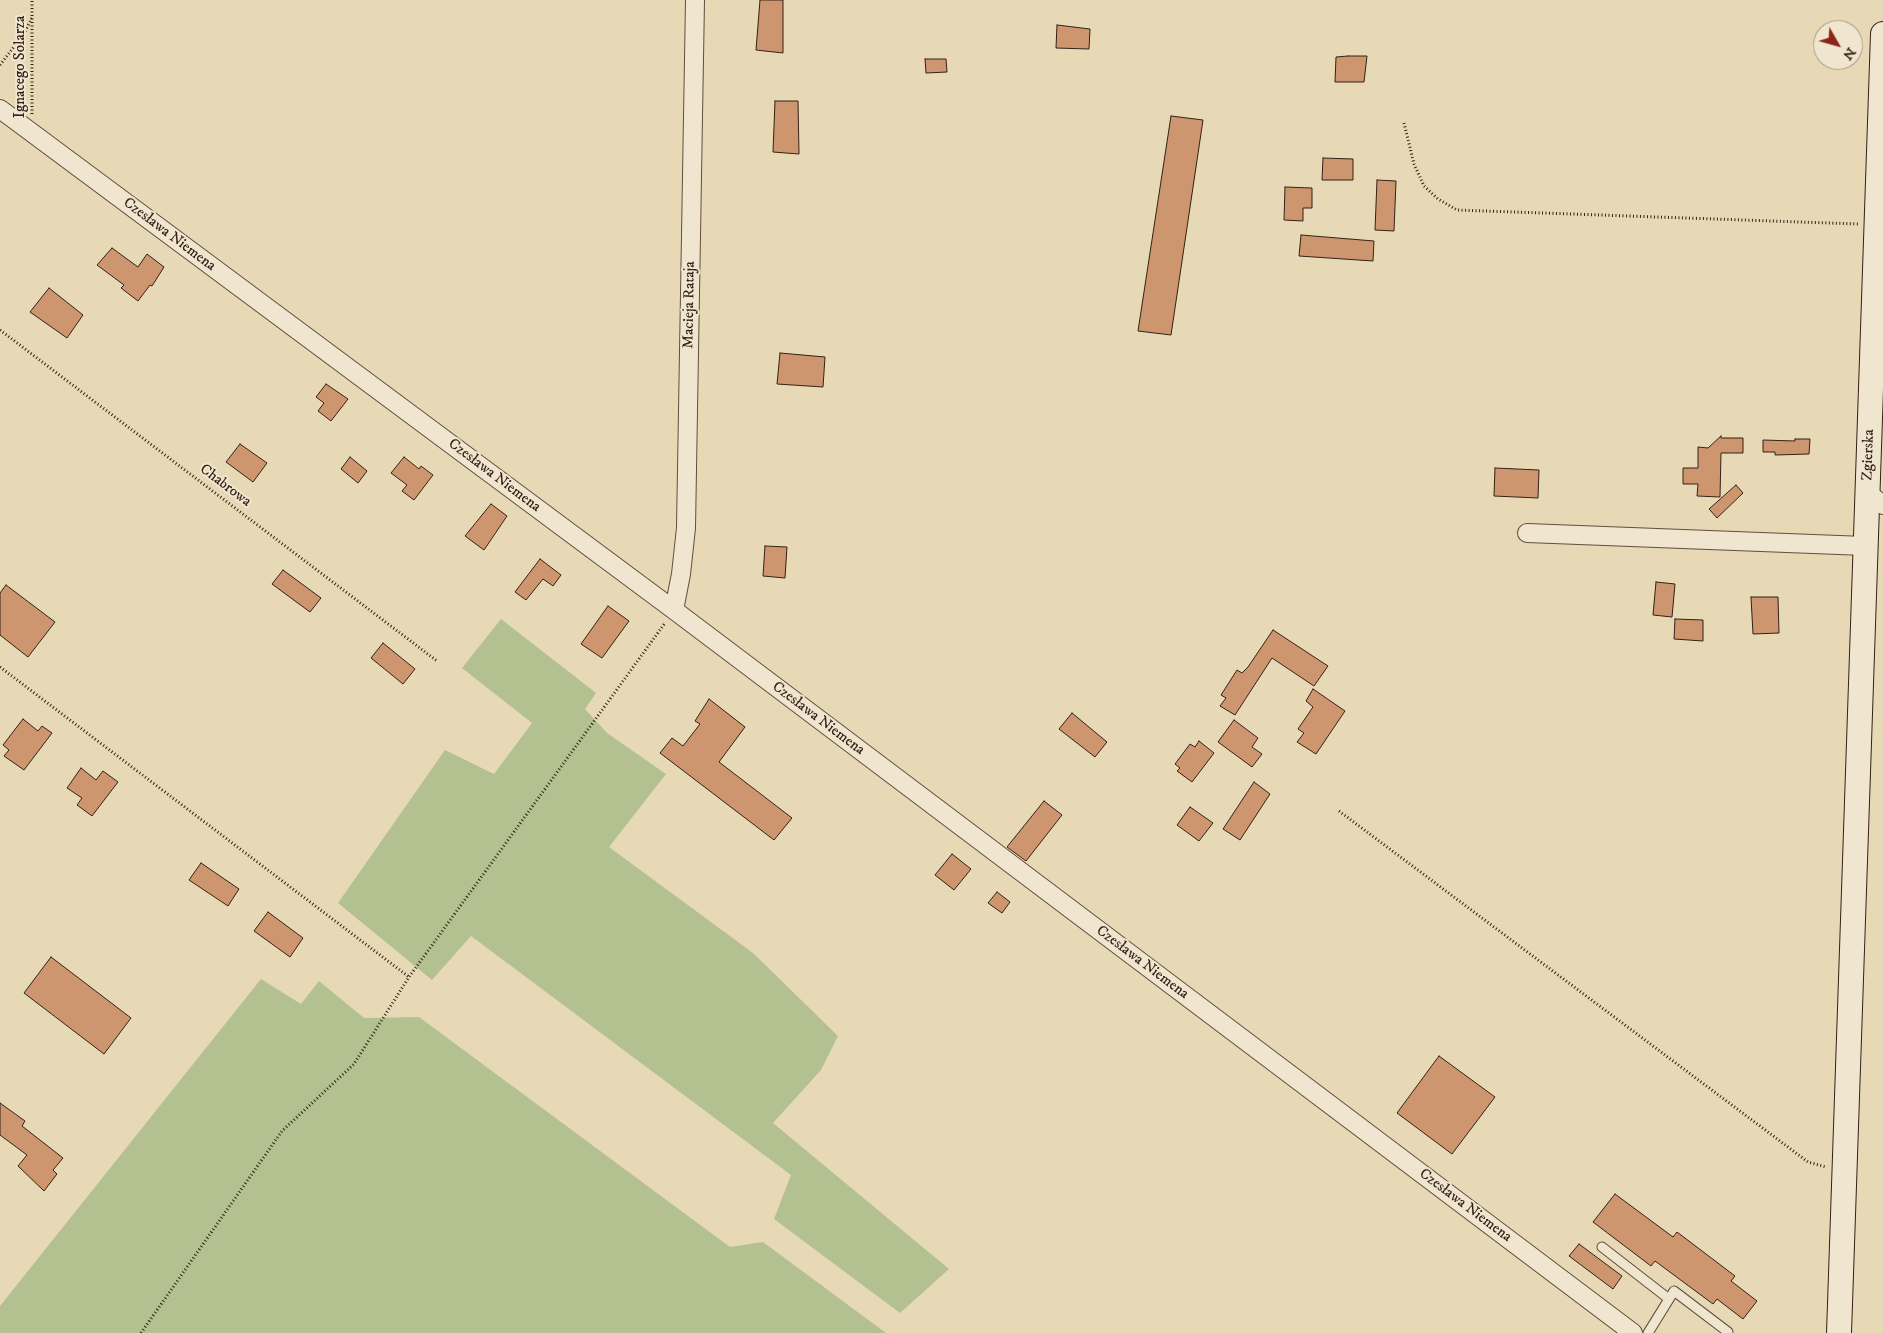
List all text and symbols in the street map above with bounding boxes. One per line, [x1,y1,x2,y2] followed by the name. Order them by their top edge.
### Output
[12,16,30,118] street label: Ignacego Solarza
[1813,20,1863,70] north arrow
[1838,44,1860,64] text: N
[119,194,219,276] street label: Czesława Niemena
[680,261,700,349] street label: Macieja Rataja
[1859,429,1879,481] street label: Zgierska
[444,435,544,517] street label: Czesława Niemena
[196,461,254,511] street label: Chabrowa
[768,678,868,760] street label: Czesława Niemena
[1092,922,1192,1004] street label: Czesława Niemena
[1415,1165,1515,1247] street label: Czesława Niemena

